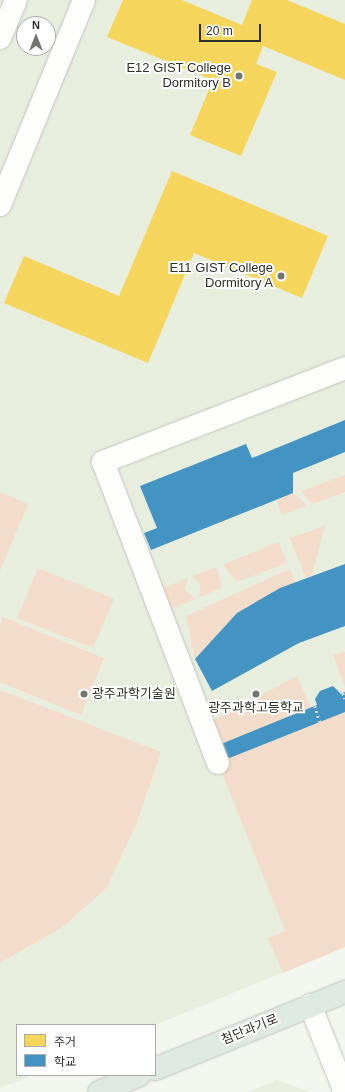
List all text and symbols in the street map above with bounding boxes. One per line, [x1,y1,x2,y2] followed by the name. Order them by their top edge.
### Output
[16,16,56,56] north arrow
[201,16,263,42] scale bar
[32,19,40,31] text: N
[206,24,233,38] text: 20 m
[126,61,231,92] place label: E12 GIST College Dormitory B
[234,71,244,81] marker: E12 GIST College Dormitory B
[169,261,273,292] place label: E11 GIST College Dormitory A
[276,271,286,281] marker: E11 GIST College Dormitory A
[92,686,176,702] place label: 광주과학기술원
[79,689,89,699] marker: 광주과학기술원
[251,689,261,699] marker: 광주과학고등학교
[208,700,304,716] place label: 광주과학고등학교
[219,1012,281,1048] street label: 첨단과기로
[16,1024,156,1076] legend
[54,1035,76,1049] text: 주거
[54,1055,76,1069] text: 학교

